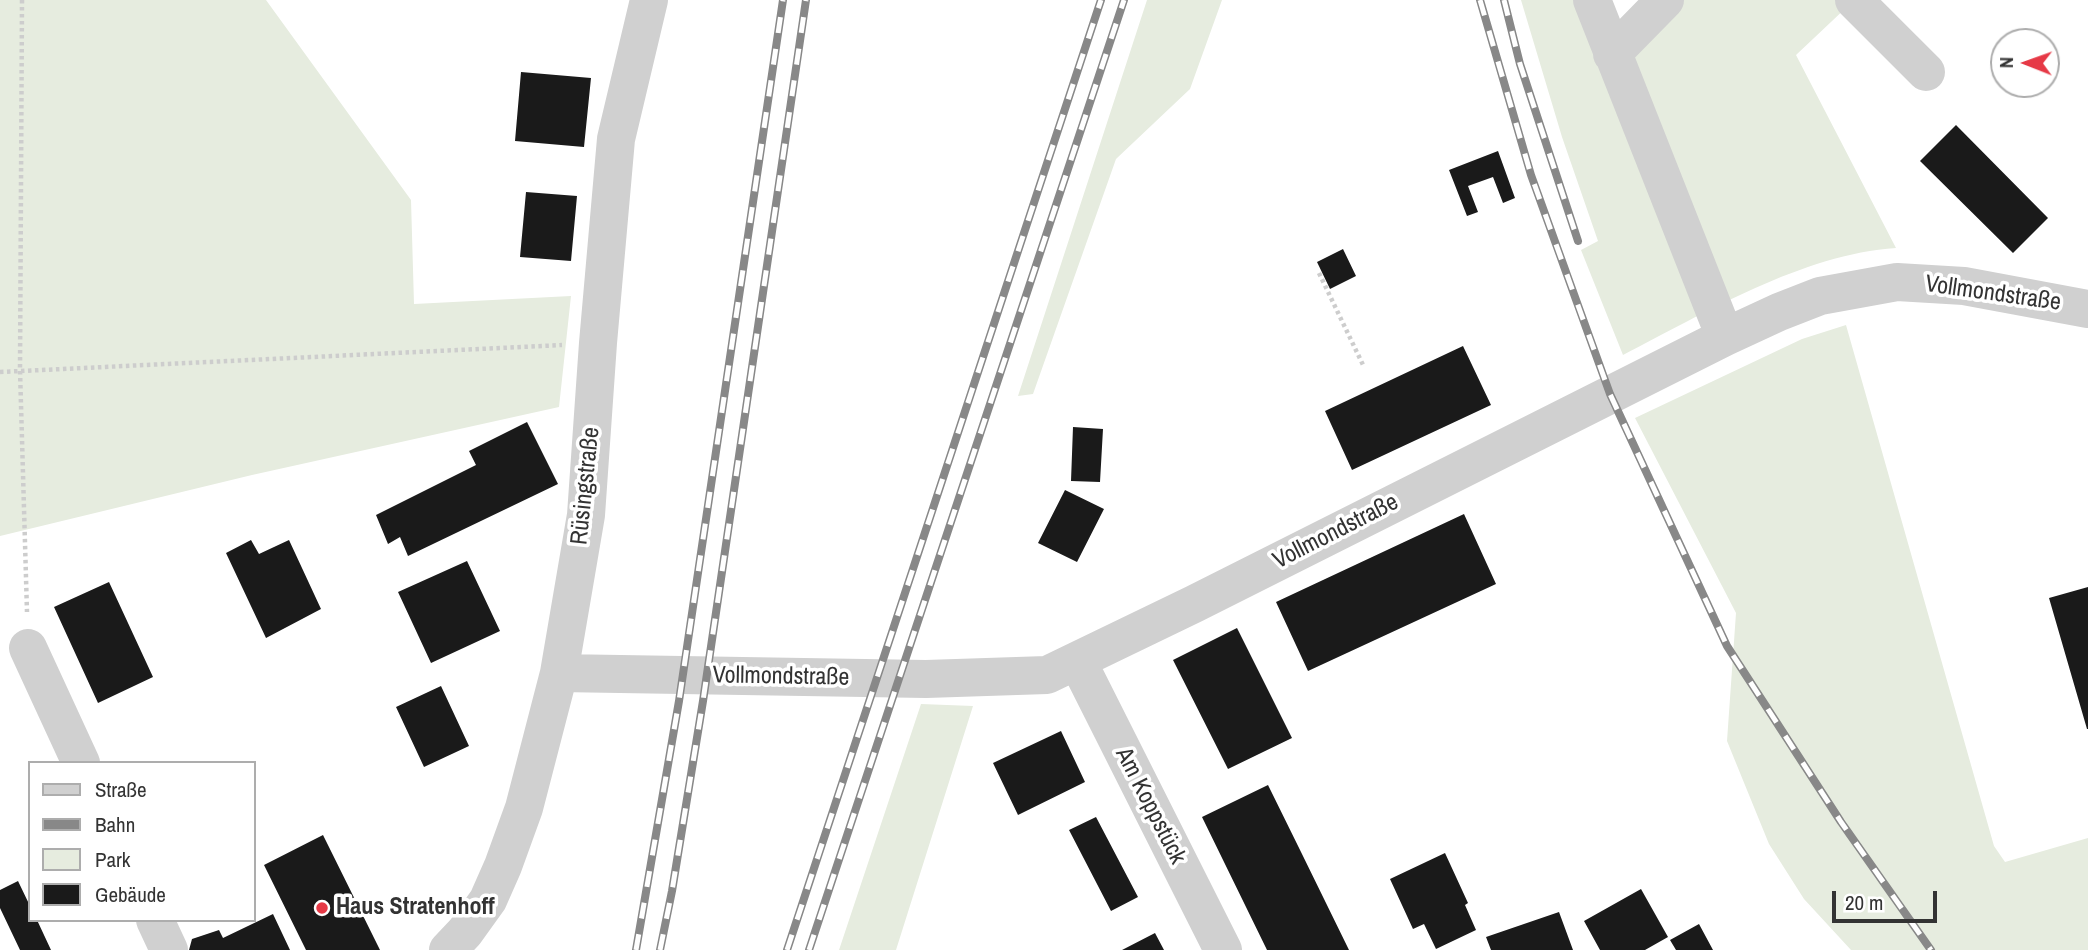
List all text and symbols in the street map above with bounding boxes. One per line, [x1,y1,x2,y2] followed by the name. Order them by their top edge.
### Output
[1990,28,2060,98] north arrow
[1993,57,2019,69] text: N
[1923,270,2063,318] street label: Vollmondstraße
[566,426,606,546] street label: Rüsingstraße
[1269,488,1403,576] street label: Vollmondstraße
[712,661,850,693] street label: Vollmondstraße
[1108,743,1192,869] street label: Am Koppstück
[28,761,256,922] legend
[95,775,147,804] text: Straße
[95,810,135,839] text: Bahn
[95,845,130,874] text: Park
[1836,876,1941,920] scale bar
[95,880,166,909] text: Gebäude
[1845,888,1883,917] text: 20 m
[336,894,495,922] place label: Haus Stratenhoff
[314,900,330,916] marker: Haus Stratenhoff

